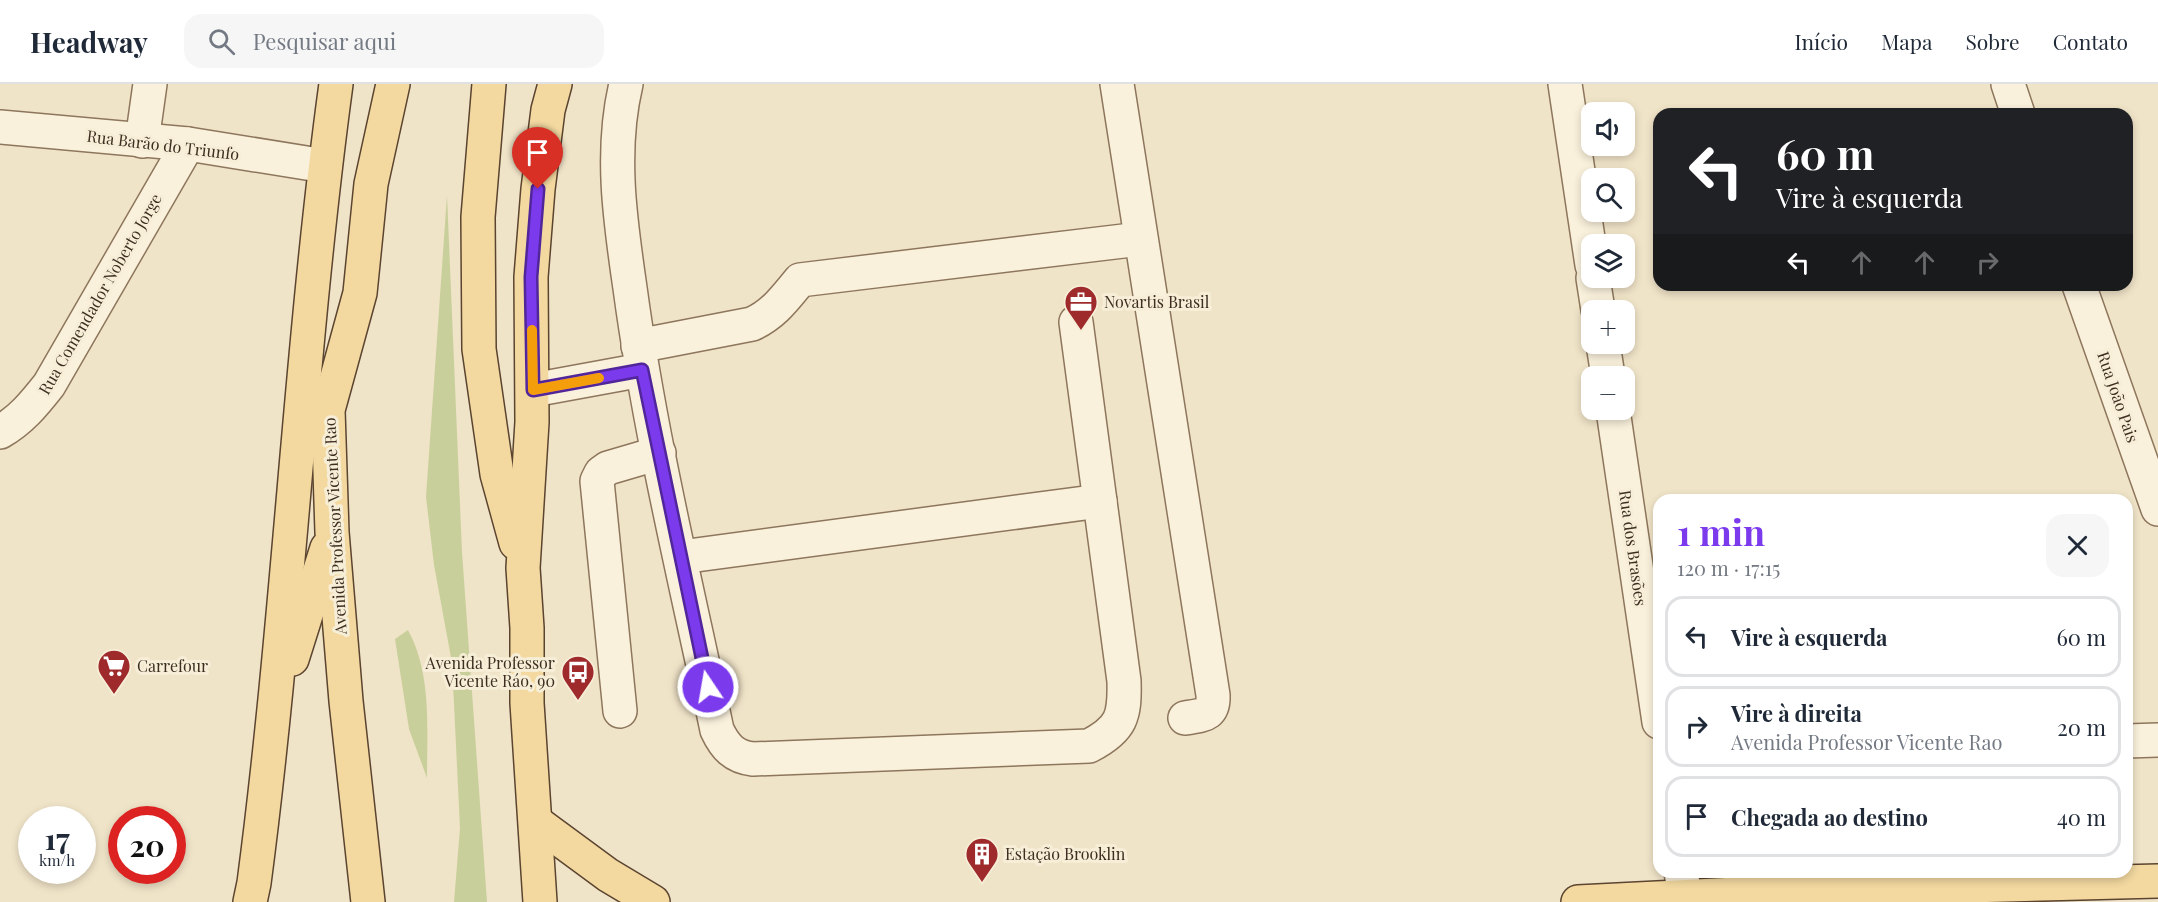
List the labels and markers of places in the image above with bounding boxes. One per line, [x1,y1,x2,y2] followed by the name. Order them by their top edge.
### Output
[512,127,563,189] pin
[1063,284,1099,331] office icon: Novartis Brasil
[1104,291,1210,312] place label: Novartis Brasil
[96,648,132,695] supermarket icon: Carrefour
[425,652,555,691] place label: Avenida Professor Vicente Ráo, 90
[560,654,596,701] bus stop icon: Avenida Professor Vicente Ráo, 90
[137,655,208,676] place label: Carrefour
[964,836,1000,883] building icon: Estação Brooklin
[1005,843,1126,864] place label: Estação Brooklin

